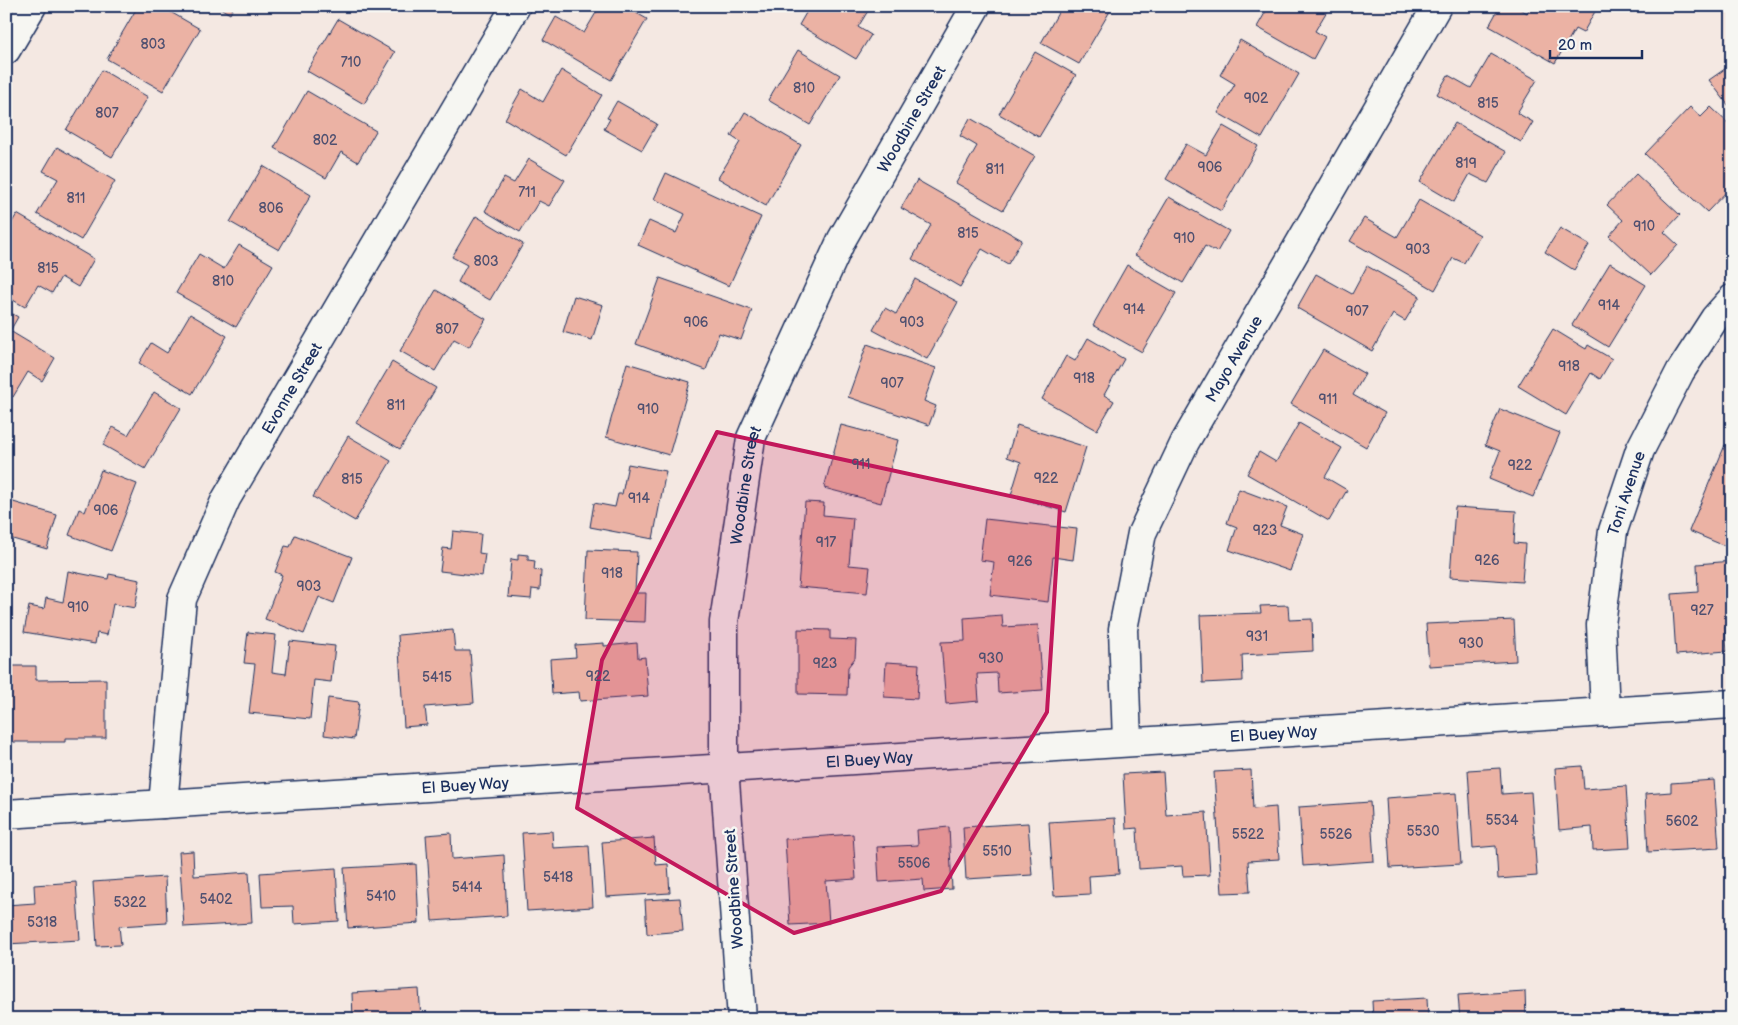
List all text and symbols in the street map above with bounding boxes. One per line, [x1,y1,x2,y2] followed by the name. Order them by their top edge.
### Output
[1550,28,1643,60] scale bar
[140,36,166,53] house number: 803
[1558,36,1592,55] text: 20 m
[341,54,361,71] house number: 710
[874,63,951,177] street label: Woodbine Street
[793,80,815,97] house number: 810
[1244,90,1269,107] house number: 902
[1477,95,1499,112] house number: 815
[95,105,119,122] house number: 807
[313,132,338,149] house number: 802
[1455,155,1477,172] house number: 819
[1198,159,1223,176] house number: 906
[986,161,1005,178] house number: 811
[518,184,536,201] house number: 711
[67,190,86,207] house number: 811
[259,200,284,217] house number: 806
[1633,218,1655,235] house number: 910
[957,225,979,242] house number: 815
[1173,230,1195,247] house number: 910
[1406,241,1430,258] house number: 903
[473,253,499,270] house number: 803
[37,260,59,277] house number: 815
[212,273,234,290] house number: 810
[1598,297,1620,314] house number: 914
[1123,301,1145,318] house number: 914
[1345,303,1369,320] house number: 907
[1202,312,1267,406] street label: Mayo Avenue
[684,314,709,331] house number: 906
[900,314,924,331] house number: 903
[435,321,459,338] house number: 807
[258,340,327,438] street label: Evonne Street
[1558,358,1580,375] house number: 918
[1073,370,1095,387] house number: 918
[880,375,904,392] house number: 907
[1319,391,1337,408] house number: 911
[387,397,406,414] house number: 811
[637,401,659,418] house number: 910
[727,423,766,546] street label: Woodbine Street
[1604,448,1650,538] street label: Toni Avenue
[852,456,870,473] house number: 911
[1508,457,1533,474] house number: 922
[1034,470,1059,487] house number: 922
[341,471,363,488] house number: 815
[628,490,650,507] house number: 914
[94,502,119,519] house number: 906
[1253,522,1277,539] house number: 923
[816,534,836,551] house number: 917
[1475,552,1500,569] house number: 926
[1008,553,1033,570] house number: 926
[601,565,623,582] house number: 918
[297,578,321,595] house number: 903
[67,599,89,616] house number: 910
[1690,602,1714,619] house number: 927
[1246,628,1268,645] house number: 931
[1459,635,1483,652] house number: 930
[979,650,1003,667] house number: 930
[813,655,837,672] house number: 923
[586,668,611,685] house number: 922
[422,669,452,686] house number: 5415
[1229,722,1319,747] street label: El Buey Way
[825,748,914,773] street label: El Buey Way
[421,774,510,799] street label: El Buey Way
[1485,812,1519,829] house number: 5534
[1665,813,1699,830] house number: 5602
[1407,823,1439,840] house number: 5530
[1232,826,1265,843] house number: 5522
[1320,826,1353,843] house number: 5526
[721,828,748,950] street label: Woodbine Street
[982,843,1012,860] house number: 5510
[898,855,931,872] house number: 5506
[543,869,573,886] house number: 5418
[452,879,483,896] house number: 5414
[366,888,396,905] house number: 5410
[199,891,233,908] house number: 5402
[113,894,147,911] house number: 5322
[27,914,57,931] house number: 5318

